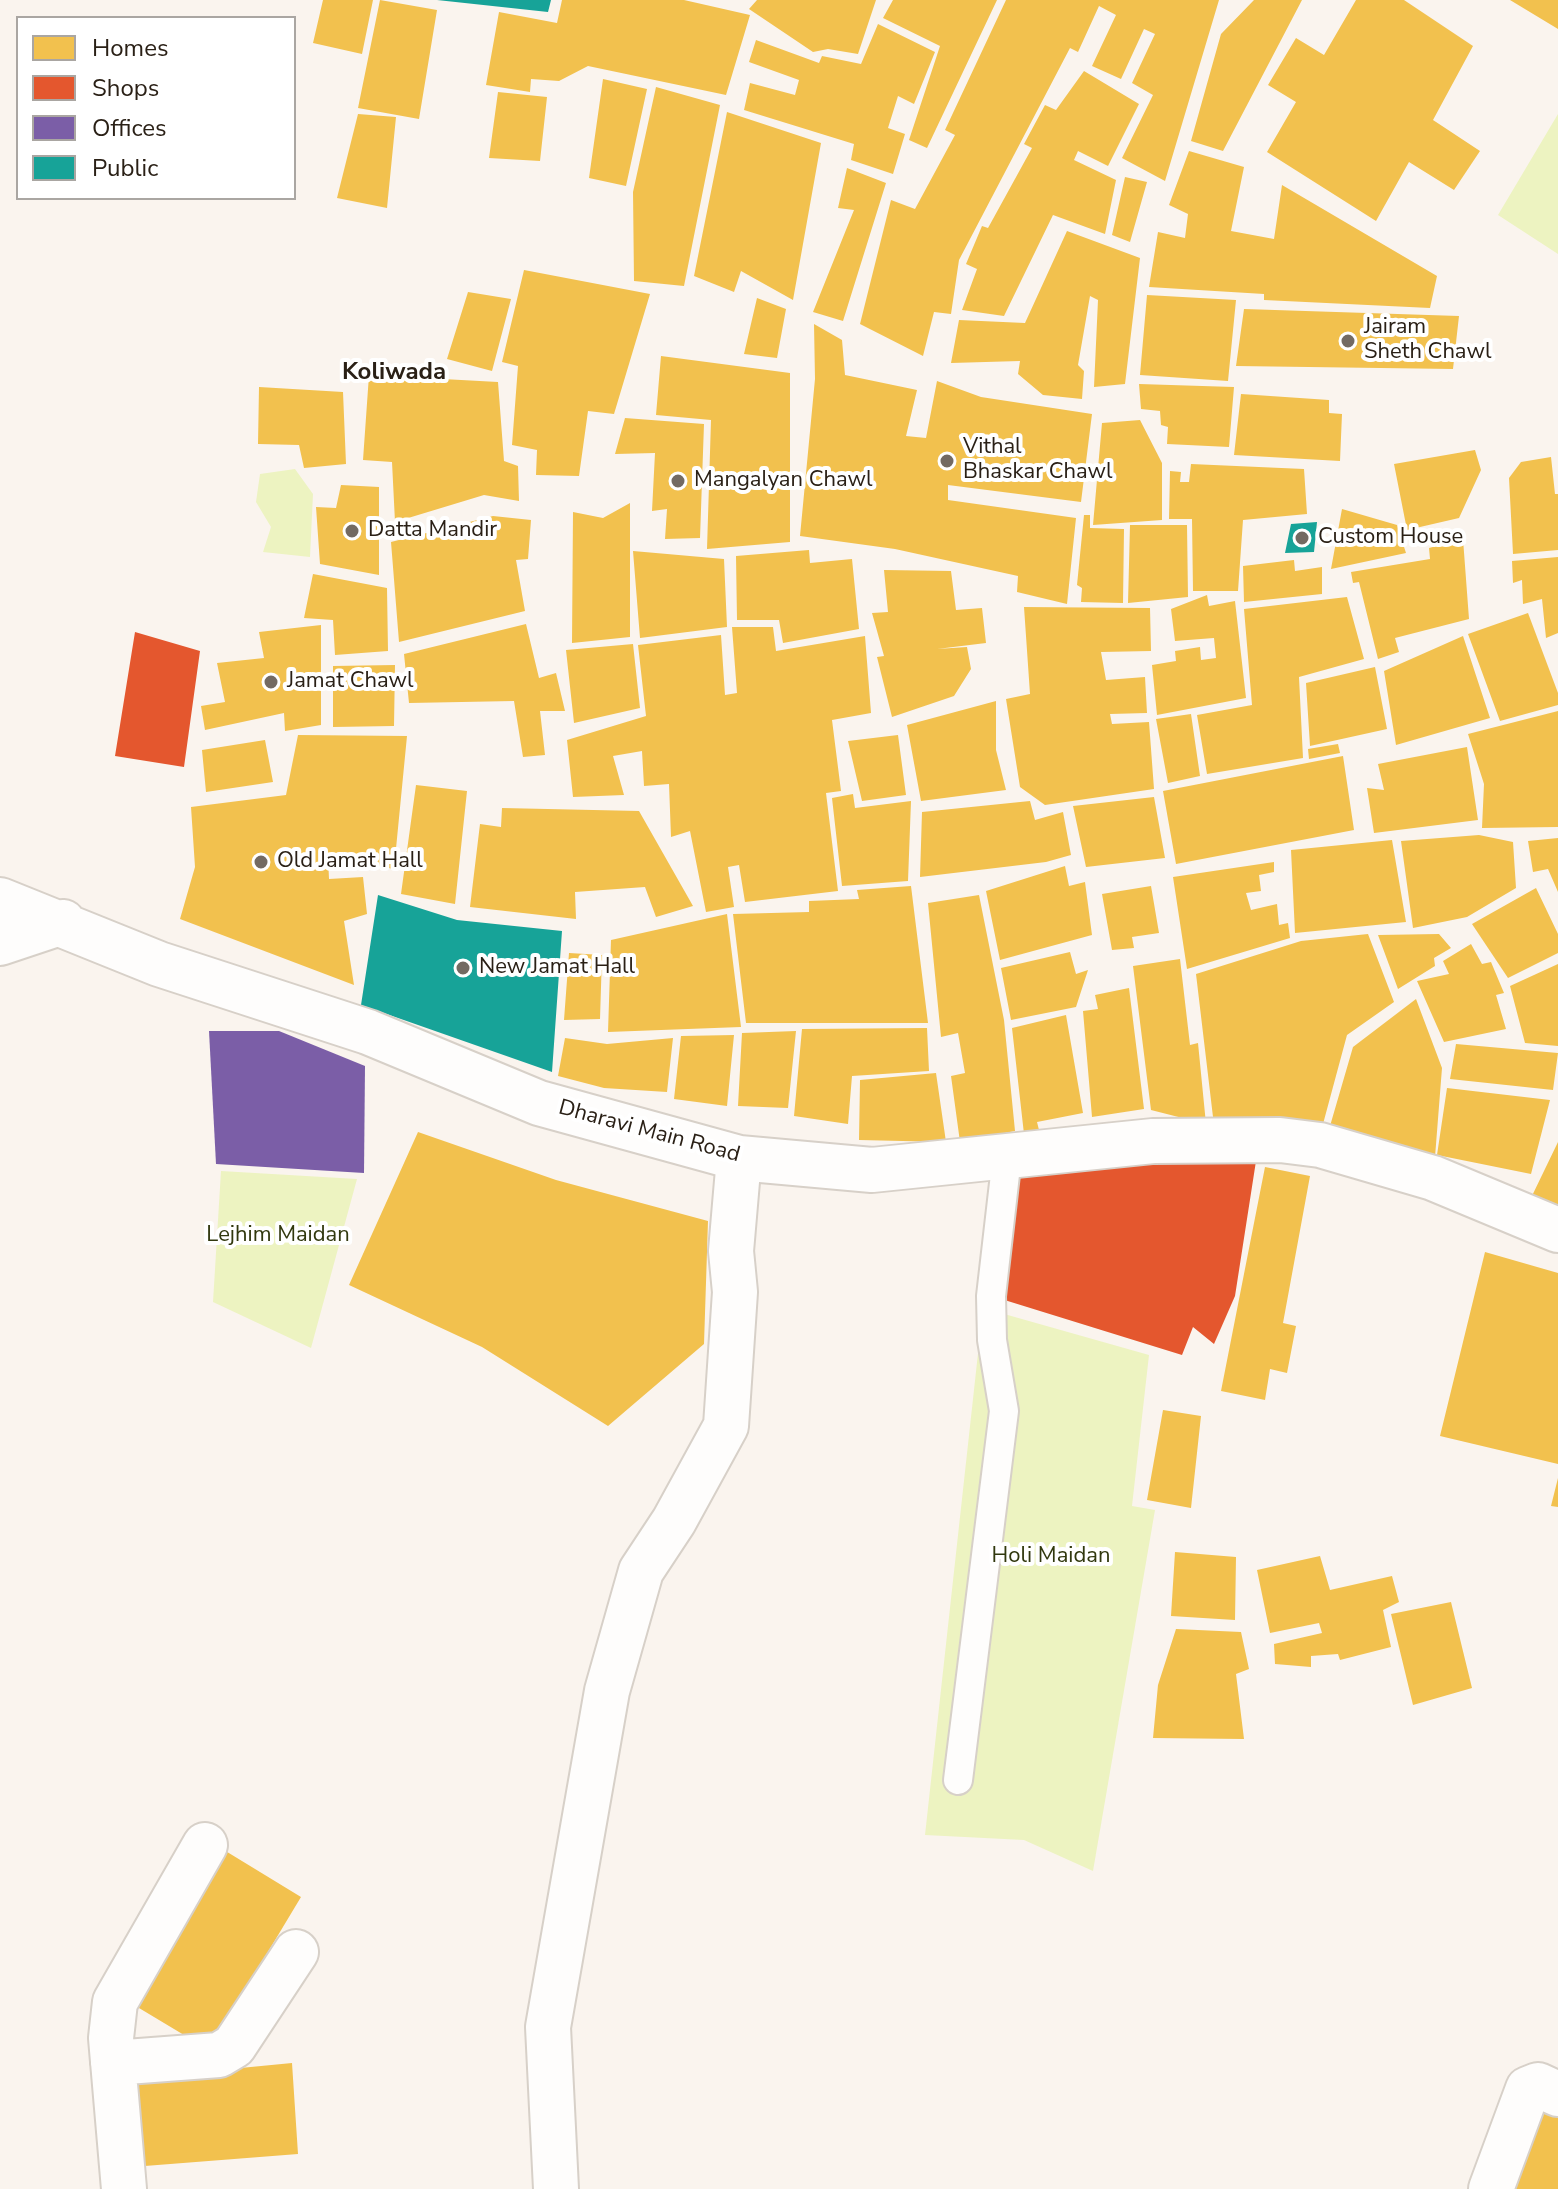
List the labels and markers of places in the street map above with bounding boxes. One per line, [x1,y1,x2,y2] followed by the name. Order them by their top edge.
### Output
[1364,315,1491,366] place label: Jairam Sheth Chawl
[1339,332,1357,350] marker: Jairam Sheth Chawl
[963,435,1113,486] place label: Vithal Bhaskar Chawl
[938,452,956,470] marker: Vithal Bhaskar Chawl
[694,468,873,494] place label: Mangalyan Chawl
[669,472,687,490] marker: Mangalyan Chawl
[368,518,497,544] place label: Datta Mandir
[343,522,361,540] marker: Datta Mandir
[1318,525,1463,551] place label: Custom House
[1293,529,1311,547] marker: Custom House
[287,669,413,695] place label: Jamat Chawl
[262,673,280,691] marker: Jamat Chawl
[277,849,423,875] place label: Old Jamat Hall
[252,853,270,871] marker: Old Jamat Hall
[479,955,635,981] place label: New Jamat Hall
[454,959,472,977] marker: New Jamat Hall

